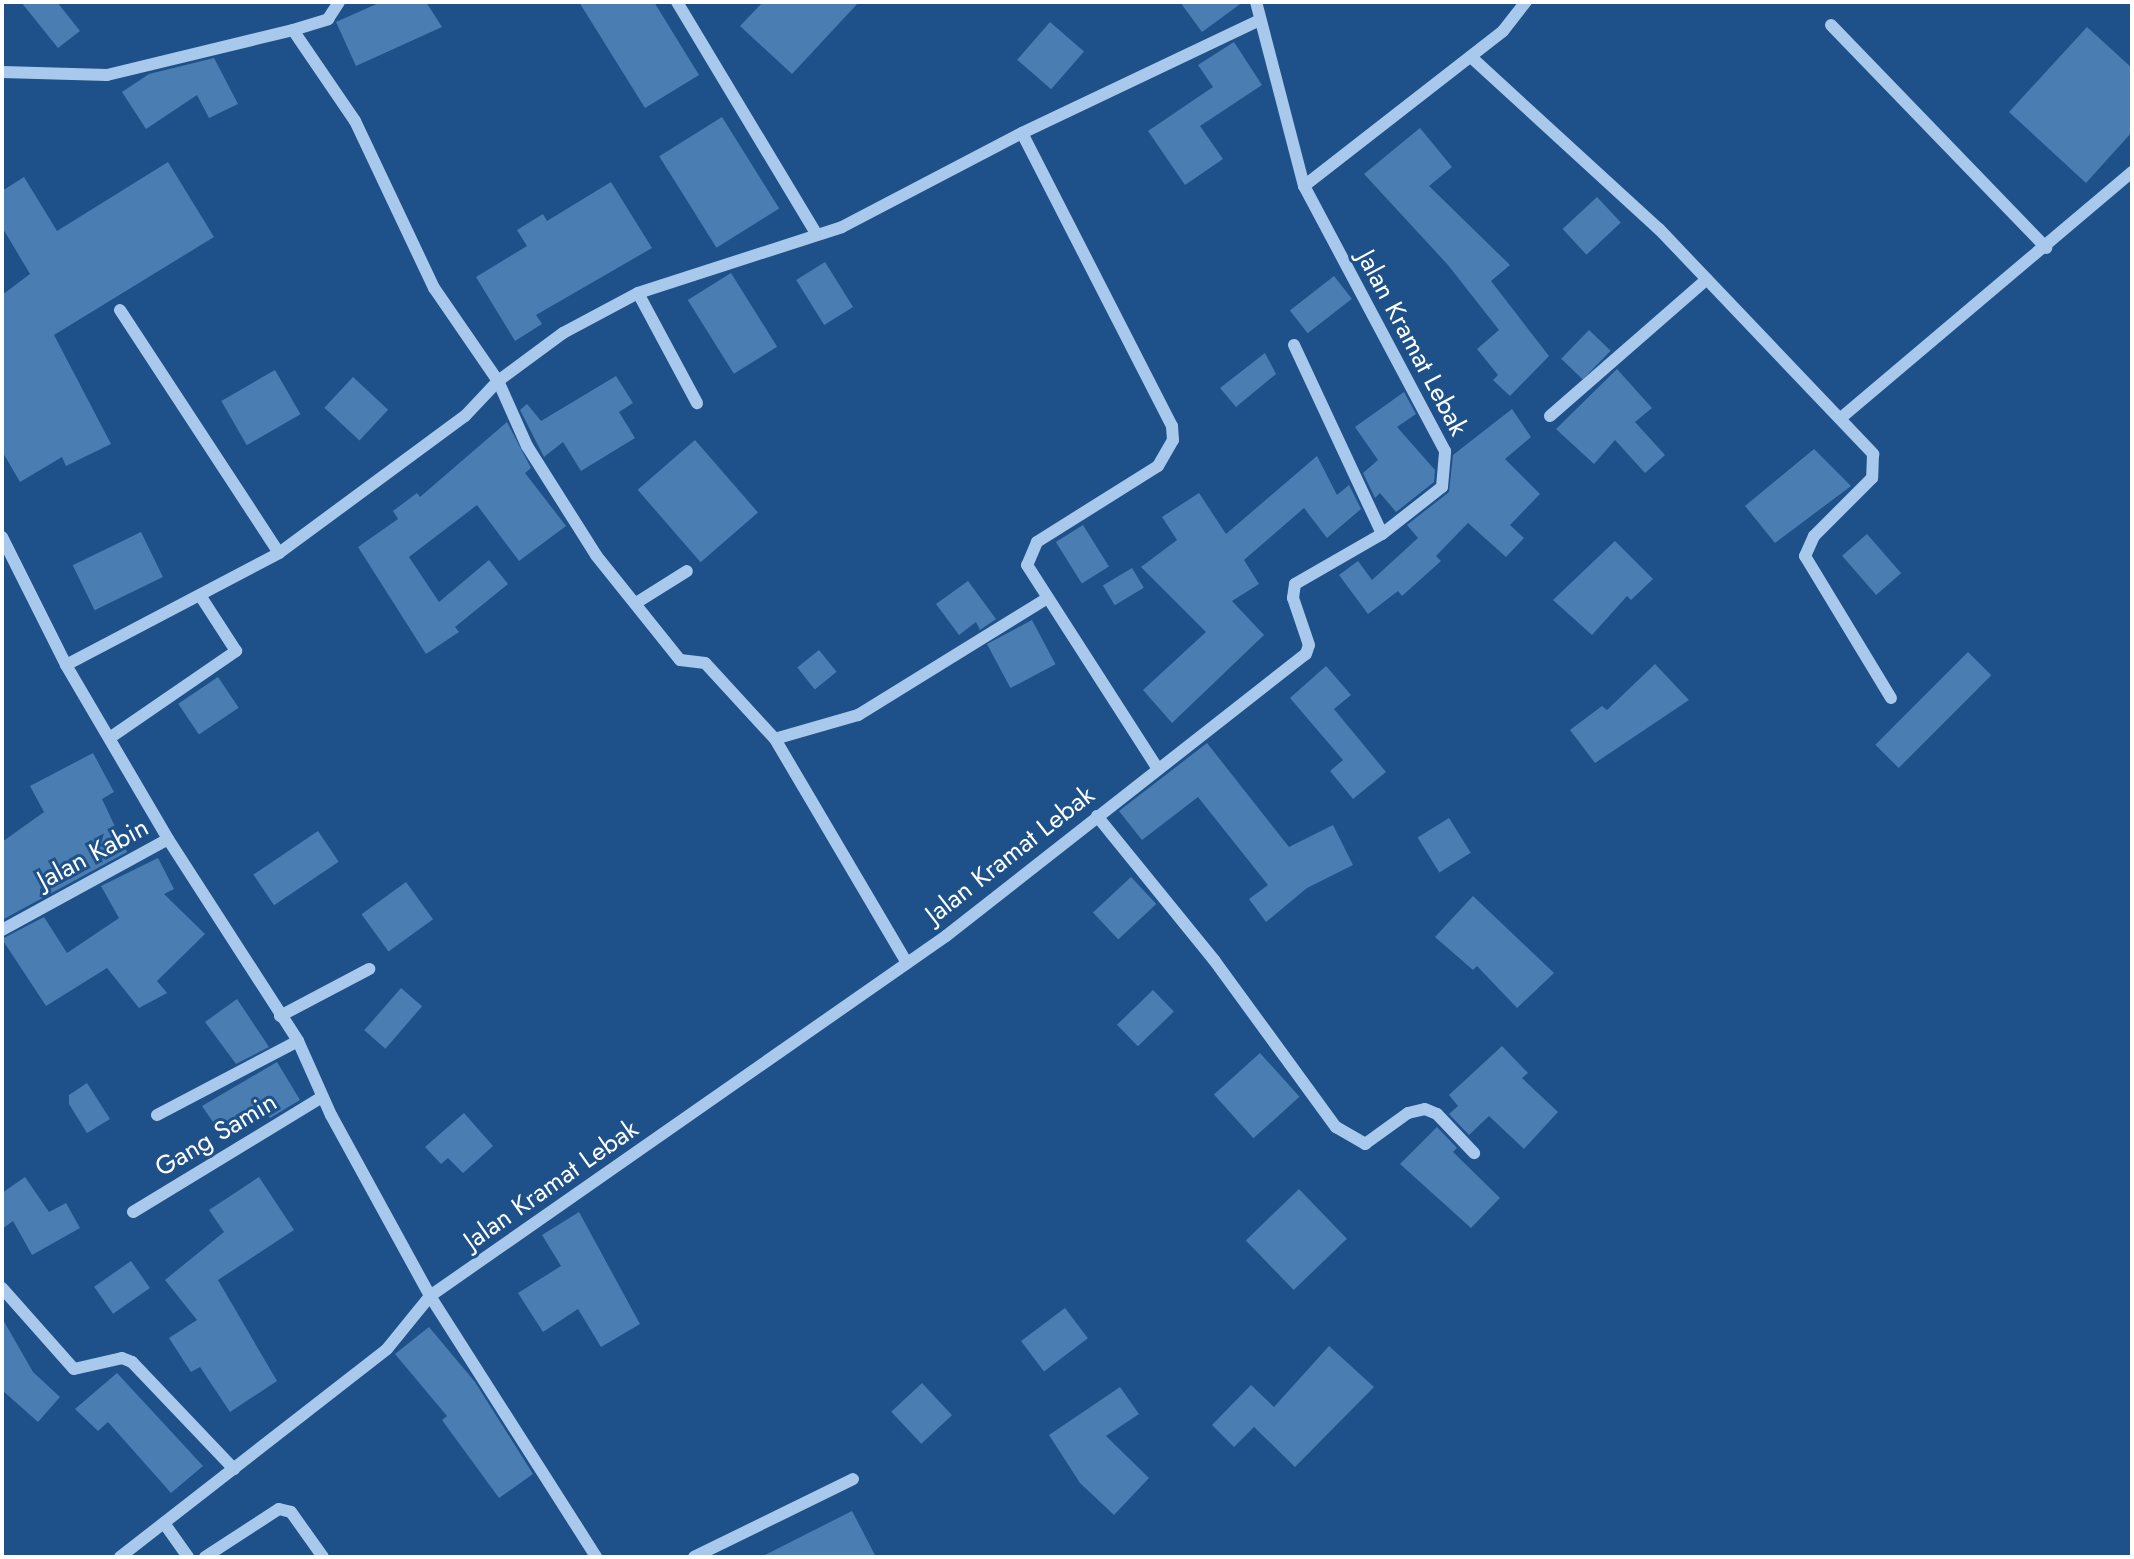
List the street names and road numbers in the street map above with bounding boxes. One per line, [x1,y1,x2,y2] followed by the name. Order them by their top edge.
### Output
[1350,245,1474,441] street label: Jalan Kramat Lebak
[919,779,1101,931] street label: Jalan Kramat Lebak
[32,812,154,896] street label: Jalan Kabin
[150,1087,282,1183] street label: Gang Samin
[458,1113,644,1257] street label: Jalan Kramat Lebak

